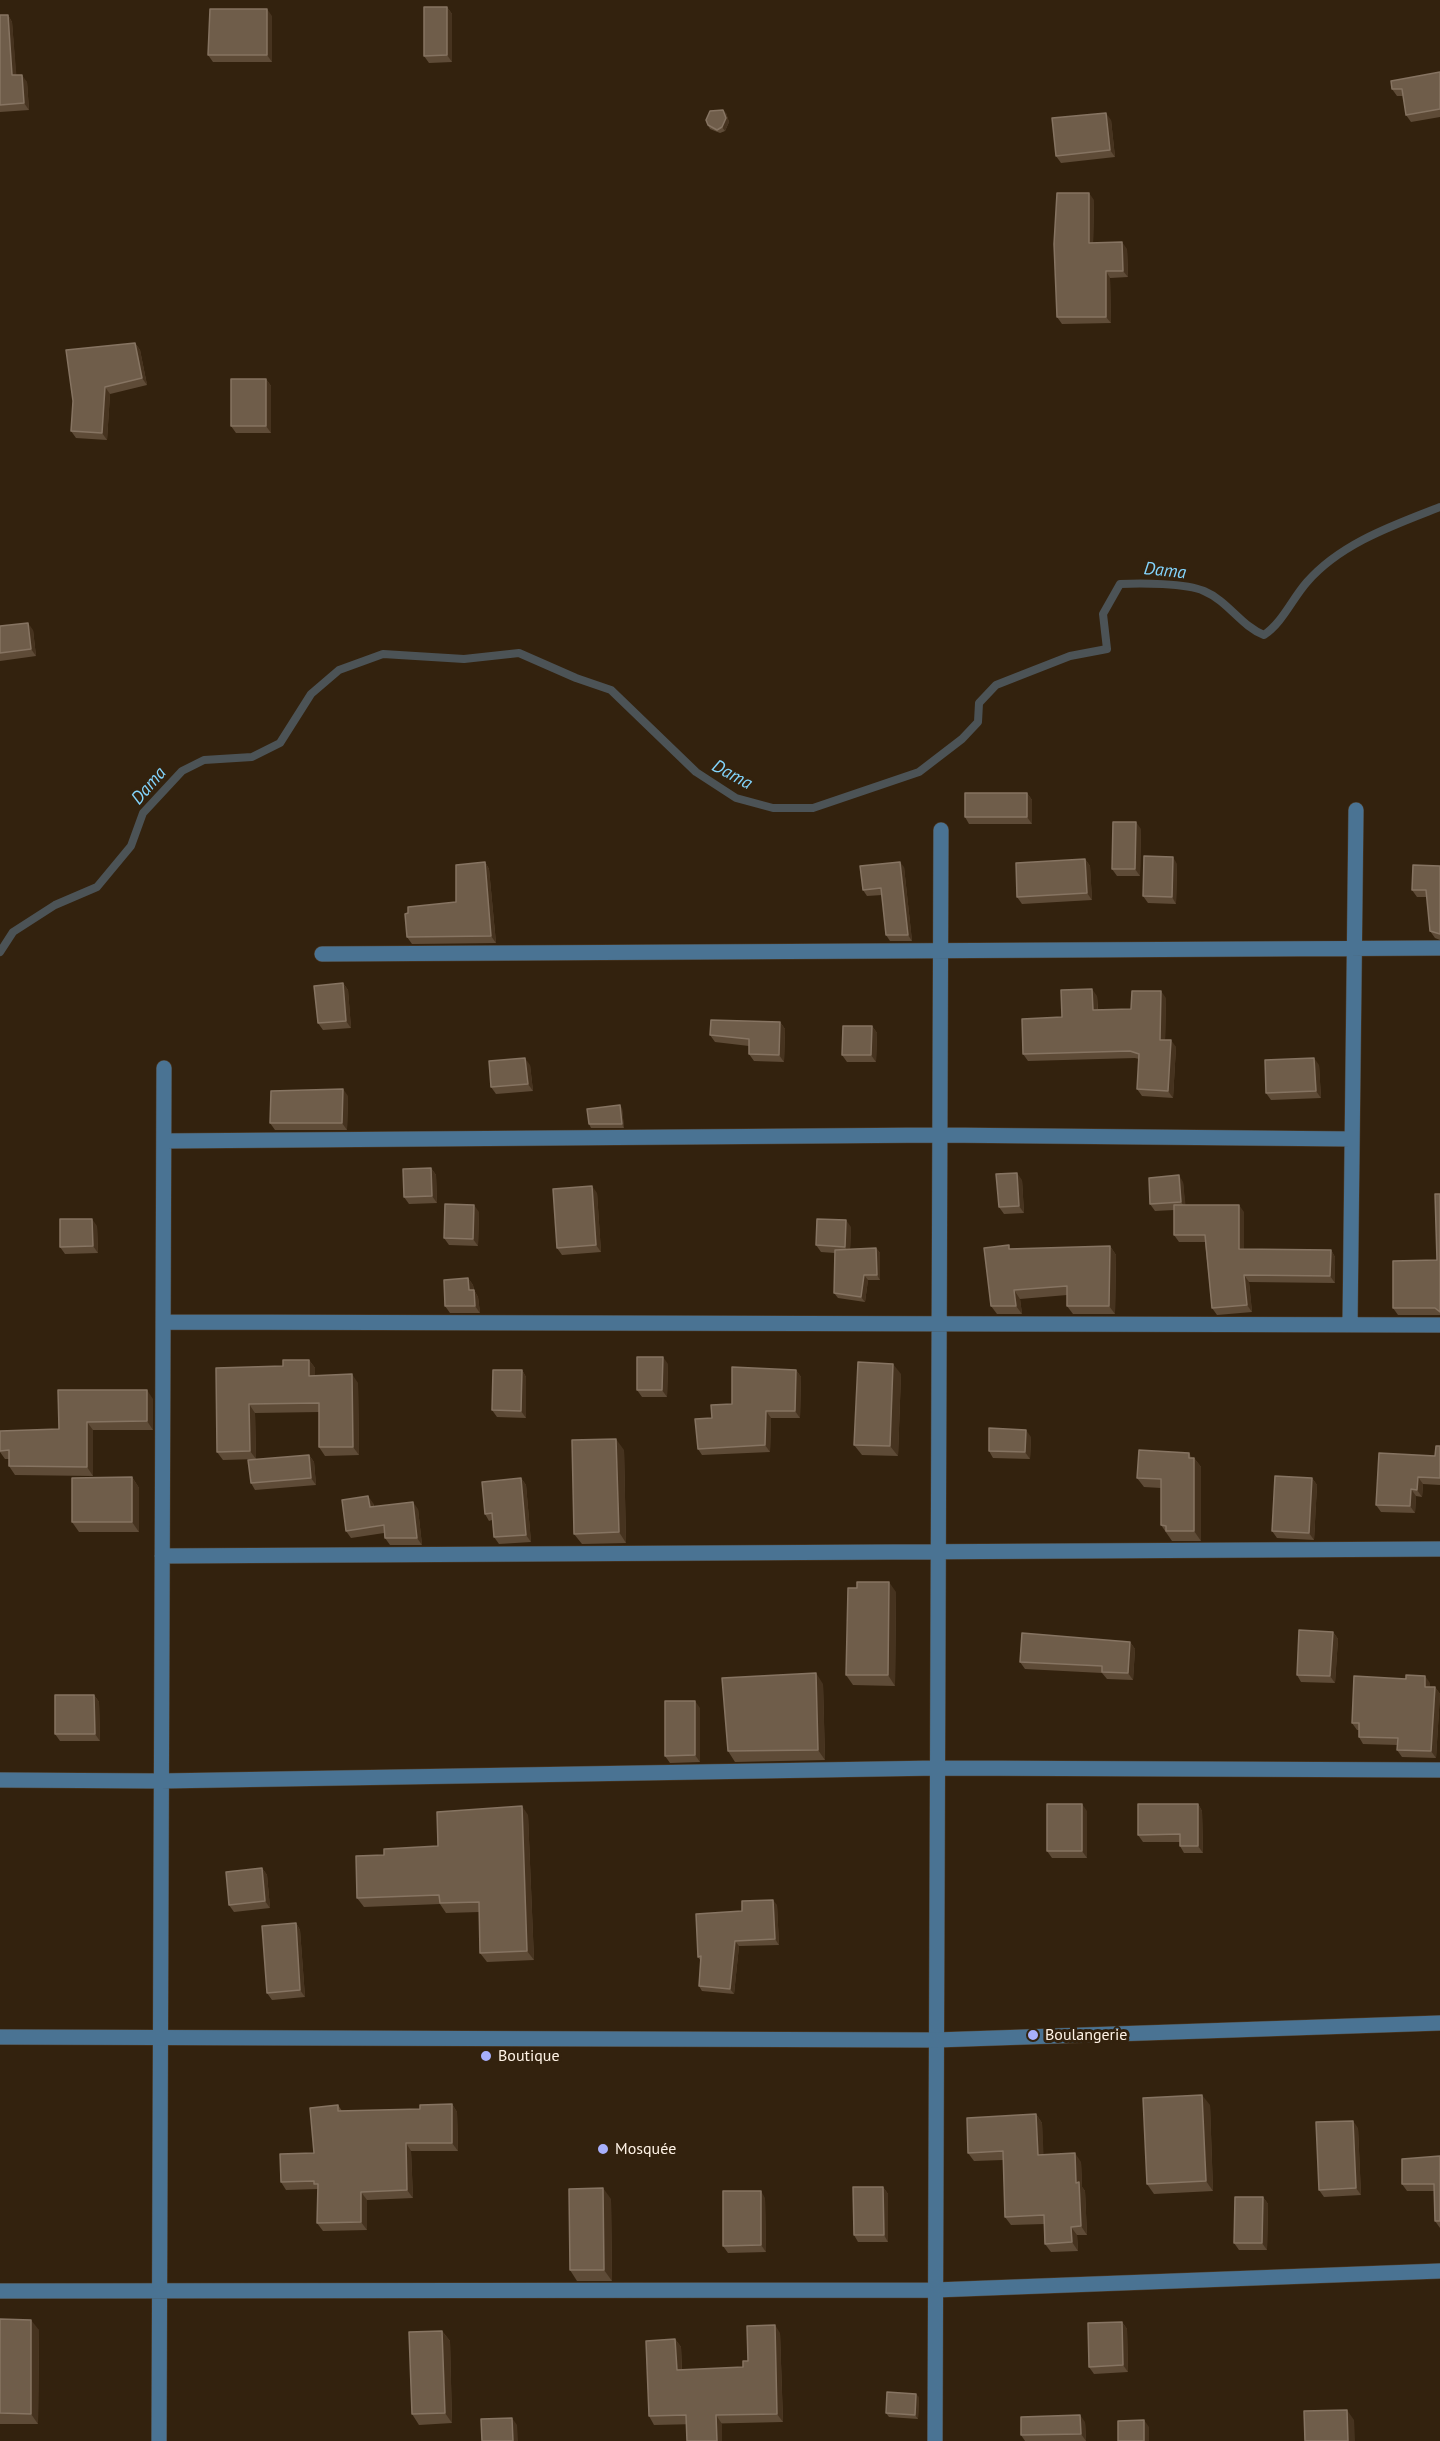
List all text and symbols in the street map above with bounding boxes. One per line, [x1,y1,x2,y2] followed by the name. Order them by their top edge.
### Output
[1143,558,1187,584] water label: Dama
[708,755,756,795] water label: Dama
[127,763,171,809] water label: Dama
[1045,2025,1127,2045] place label: Boulangerie
[1026,2028,1040,2042] marker: Boulangerie
[498,2046,560,2066] place label: Boutique
[479,2049,493,2063] marker: Boutique
[615,2139,676,2159] place label: Mosquée
[596,2142,610,2156] marker: Mosquée

